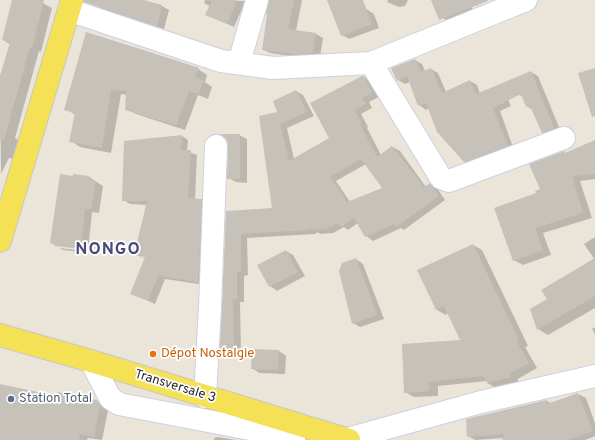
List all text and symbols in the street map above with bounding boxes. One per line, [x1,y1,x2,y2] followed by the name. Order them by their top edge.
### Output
[75,241,141,261] district label: NONGO
[161,346,254,362] place label: Dépot Nostalgie
[148,349,158,359] marker: Dépot Nostalgie
[132,367,218,407] street label: Transversale 3
[19,391,92,407] place label: Station Total
[6,394,16,404] marker: Station Total

